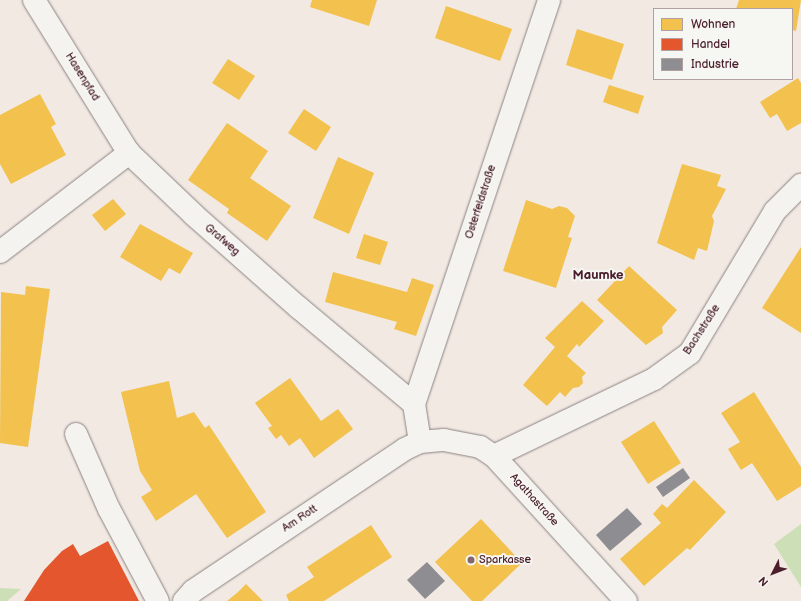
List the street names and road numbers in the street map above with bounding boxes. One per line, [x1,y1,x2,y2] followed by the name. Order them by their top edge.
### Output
[62,50,102,104] street label: Hasenpfad
[463,163,499,241] street label: Osterfeldstraße
[202,221,242,259] street label: Grafweg
[681,302,723,358] street label: Bachstraße
[507,471,561,529] street label: Agathastraße
[280,502,320,536] street label: Am Rott

